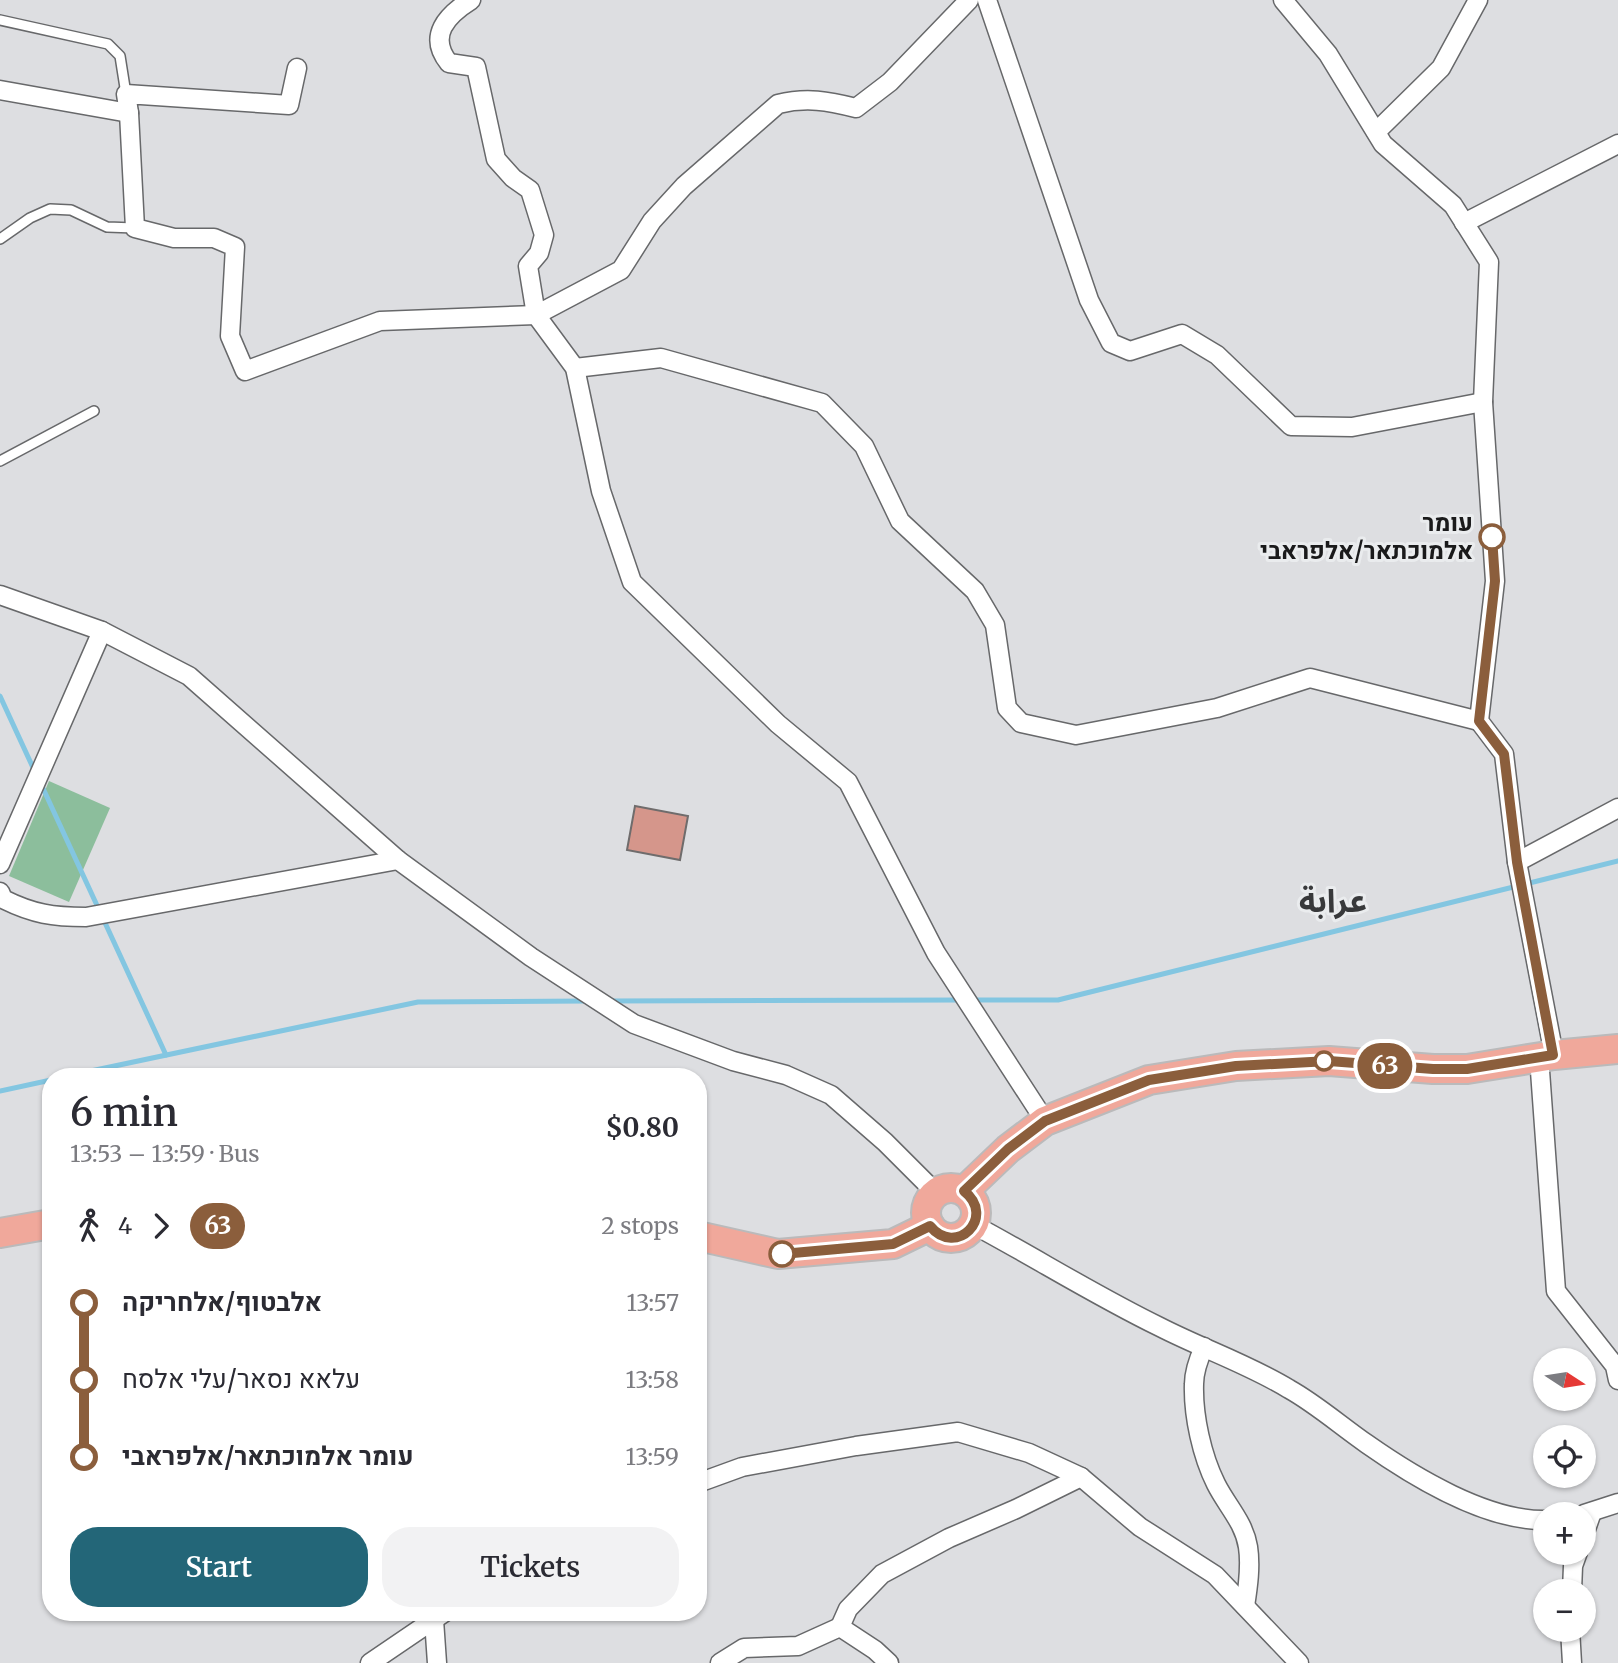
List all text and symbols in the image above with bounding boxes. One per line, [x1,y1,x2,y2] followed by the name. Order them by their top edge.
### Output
[1260,507,1473,566] place label: עומר אלמוכתאר/אלפראבי
[1479,524,1505,550] marker: עומר אלמוכתאר/אלפראבי
[1299,881,1367,921] district label: عرابة
[1354,1043,1416,1089] line badge: 63
[1371,1050,1399,1081] text: 63
[1314,1051,1334,1071] unlabelled marker
[70,1089,178,1136] text: 6 min
[606,1111,679,1144] text: $0.80
[70,1139,260,1168] text: 13:53 – 13:59 · Bus
[70,1207,108,1245] icon: walk
[142,1207,180,1245] icon: forward
[204,1210,231,1241] text: 63
[118,1211,132,1240] text: 4
[601,1211,679,1240] text: 2 stops
[769,1241,795,1267] unlabelled marker
[122,1285,322,1318] text: אלבטוף/אלחריקה
[627,1288,679,1317] text: 13:57
[1533,1348,1596,1410] north arrow
[1533,1348,1596,1642] map controls
[122,1362,360,1395] text: עלאא נסאר/עלי אלסח
[625,1365,679,1394] text: 13:58
[1533,1425,1596,1488] button: locate
[122,1439,414,1472] text: עומר אלמוכתאר/אלפראבי
[626,1442,679,1471] text: 13:59
[1533,1502,1596,1565] button: +
[70,1527,368,1607] button: Start
[382,1527,679,1607] button: Tickets
[1533,1579,1596,1642] button: −

